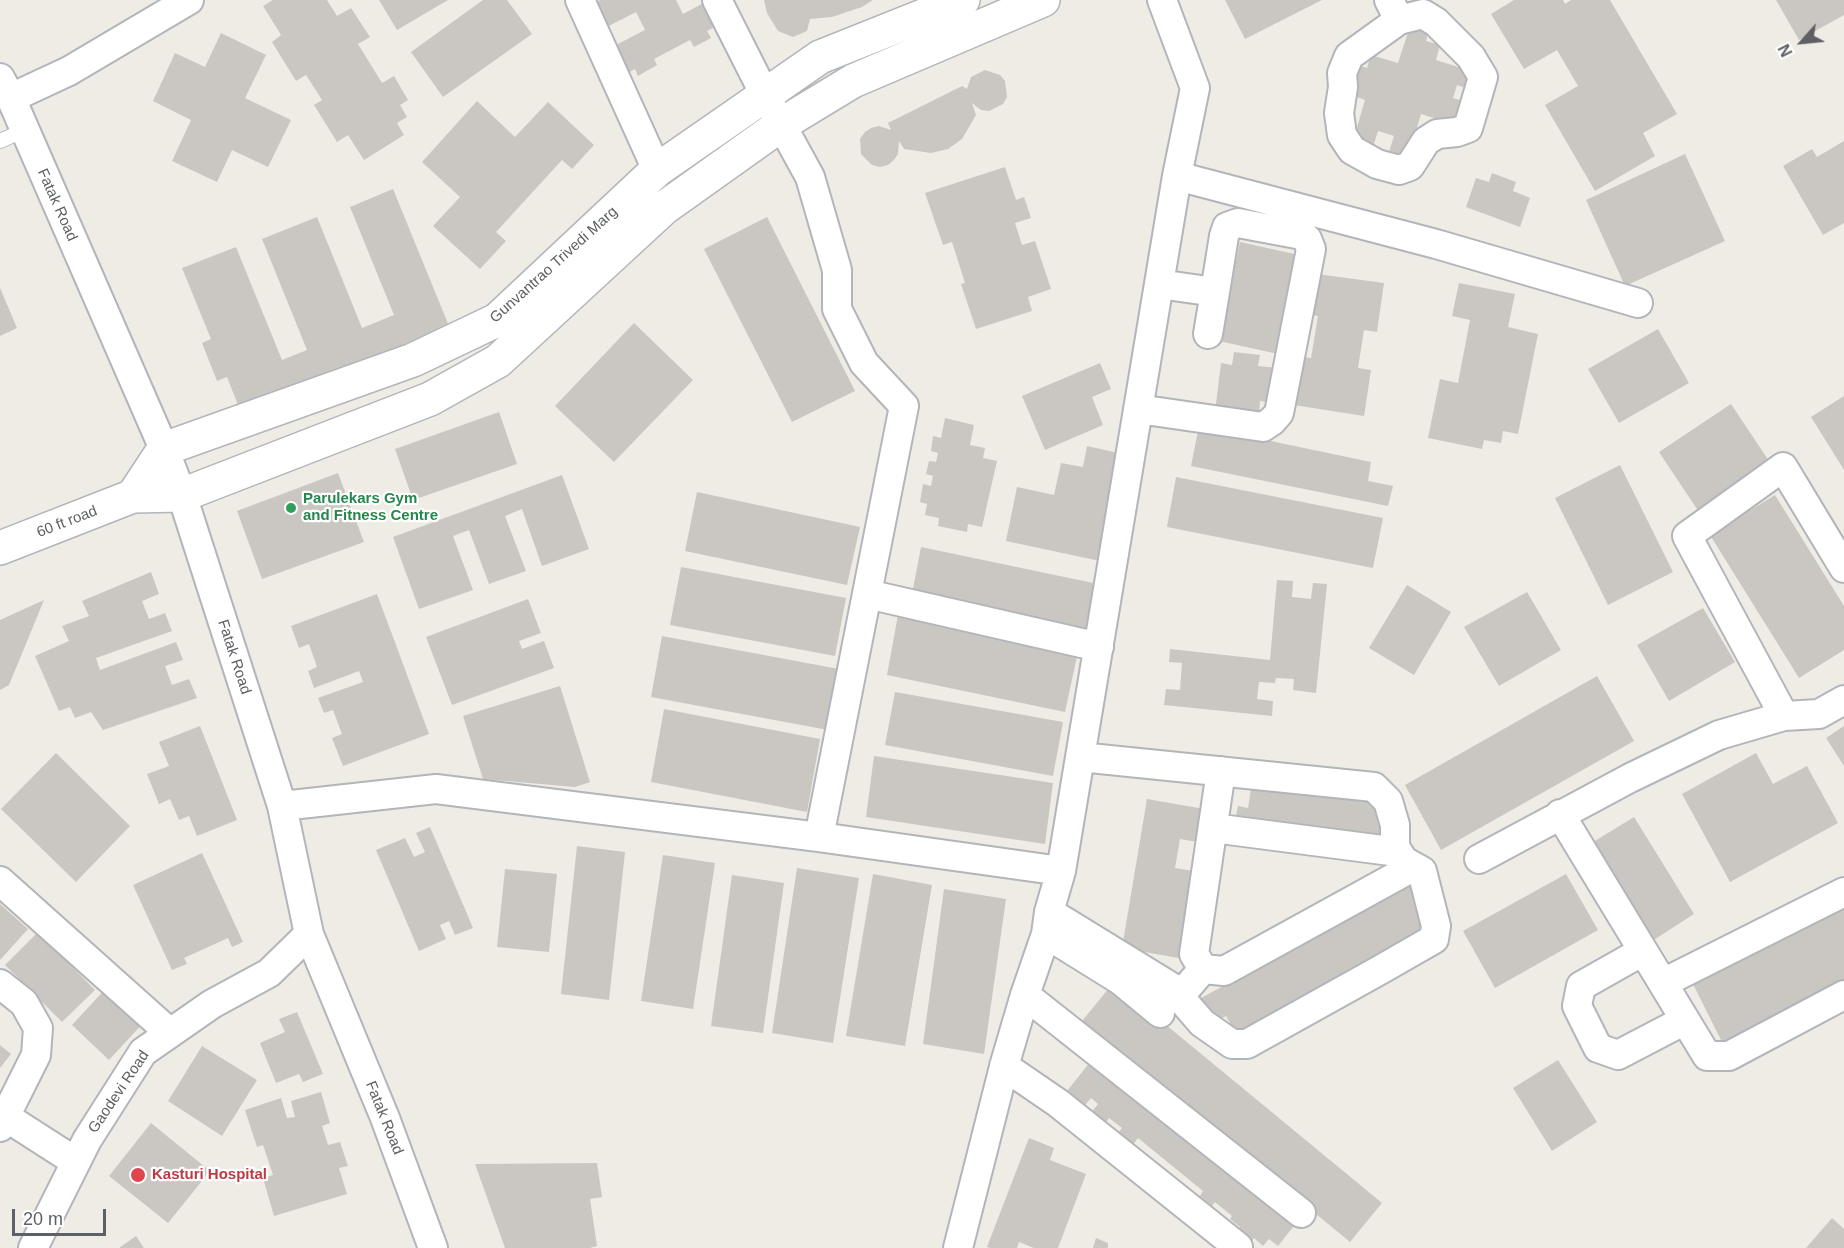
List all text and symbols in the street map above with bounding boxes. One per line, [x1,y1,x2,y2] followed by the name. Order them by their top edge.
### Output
[1772,12,1832,72] north arrow
[1775,41,1796,59] text: N
[33,166,81,244] street label: Fatak Road
[487,203,621,327] street label: Gunvantrao Trivedi Marg
[303,490,438,525] place label: Parulekars Gym and Fitness Centre
[284,501,298,515] marker: Parulekars Gym and Fitness Centre
[34,502,100,542] street label: 60 ft road
[213,617,255,697] street label: Fatak Road
[85,1047,153,1137] street label: Gaodevi Road
[361,1079,407,1157] street label: Fatak Road
[129,1166,147,1184] marker: Kasturi Hospital
[152,1166,267,1184] place label: Kasturi Hospital
[15,1197,110,1235] scale bar
[23,1209,63,1229] text: 20 m

